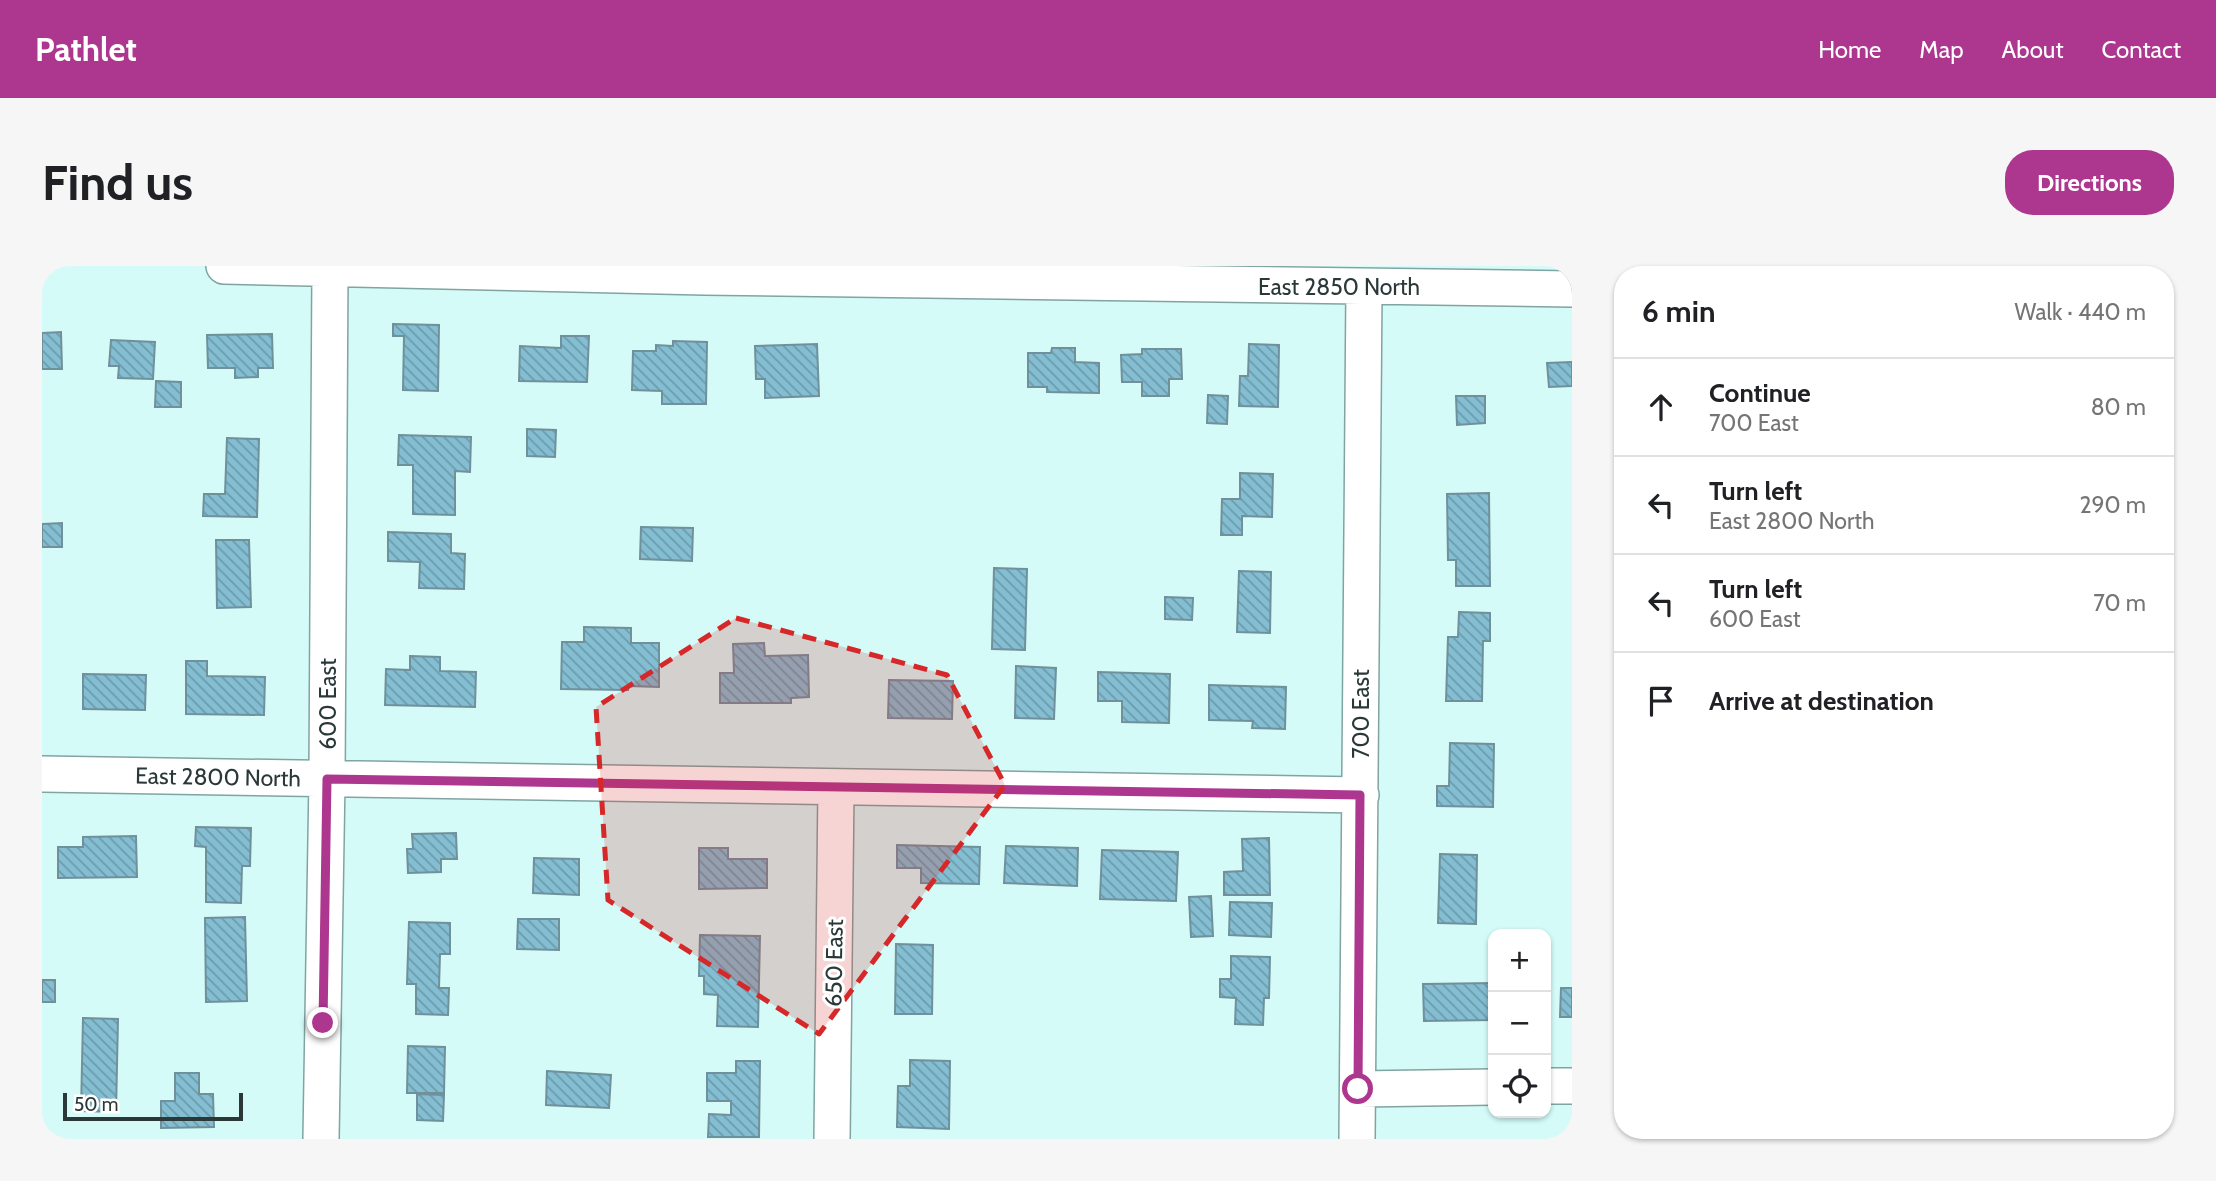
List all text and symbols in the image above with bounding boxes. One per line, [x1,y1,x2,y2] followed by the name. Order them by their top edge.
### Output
[35,29,137,69] text: Pathlet
[1818,35,1881,64] text: Home
[1919,35,1964,64] text: Map
[2002,35,2064,64] text: About
[2102,35,2181,64] text: Contact
[2005,150,2174,215] button: Directions
[42,153,193,212] text: Find us
[1258,273,1420,301] street label: East 2850 North
[1642,293,1715,330] text: 6 min
[2015,298,2146,326] text: Walk · 440 m
[1709,377,1811,409] text: Continue
[1642,388,1680,426] icon: ahead
[2091,393,2146,421] text: 80 m
[1709,409,1799,437] text: 700 East
[1709,475,1802,507] text: Turn left
[1642,486,1680,524] icon: left
[2079,491,2146,519] text: 290 m
[1709,507,1875,535] text: East 2800 North
[1709,573,1802,605] text: Turn left
[1642,584,1680,622] icon: left
[2093,589,2146,617] text: 70 m
[1709,605,1800,633] text: 600 East
[314,658,342,750] street label: 600 East
[1347,669,1375,759] street label: 700 East
[1642,682,1680,720] icon: arrive
[1709,685,1934,717] text: Arrive at destination
[135,762,301,792] street label: East 2800 North
[819,919,849,1007] street label: 650 East
[1488,929,1551,1118] map controls
[1488,929,1551,992] button: +
[1488,992,1551,1055] button: −
[307,1007,338,1038] route end
[1488,1055,1551,1118] button: locate
[1342,1073,1373,1104] route start
[63,1090,243,1122] scale bar
[74,1093,118,1116] text: 50 m

